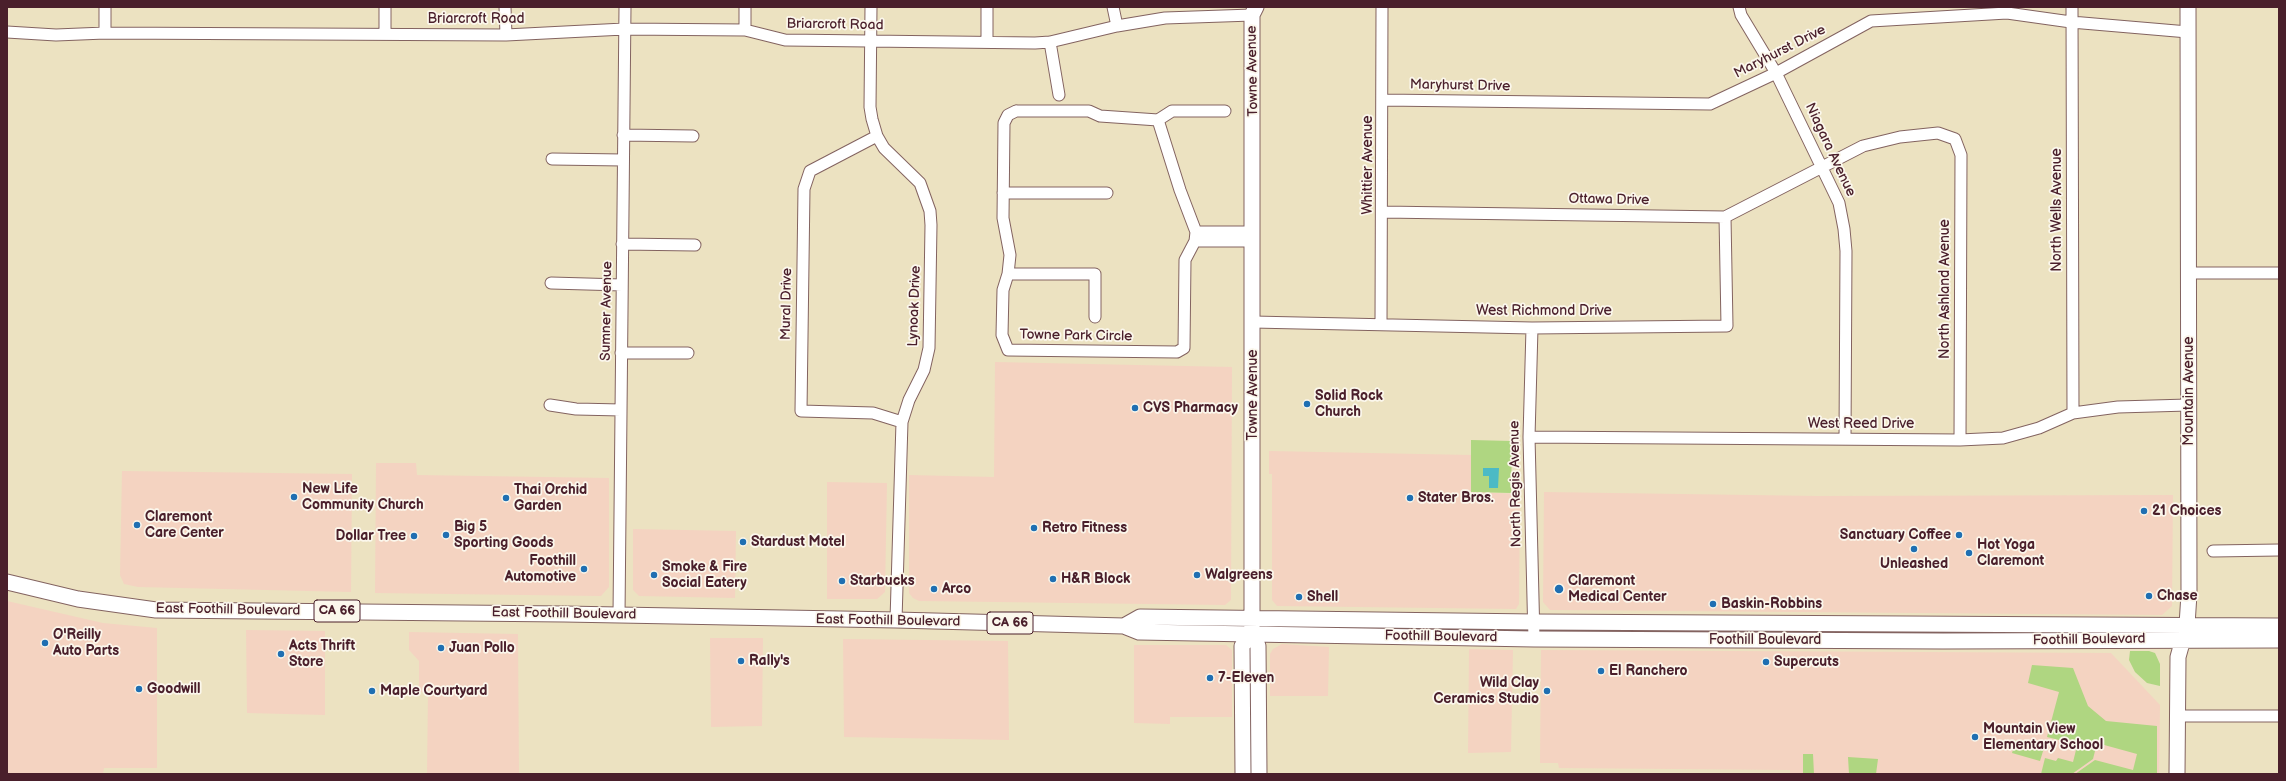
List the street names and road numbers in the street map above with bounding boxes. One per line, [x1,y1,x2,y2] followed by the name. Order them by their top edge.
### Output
[428,11,524,27] street label: Briarcroft Road
[786,16,884,34] street label: Briarcroft Road
[1731,22,1829,82] street label: Maryhurst Drive
[1244,25,1262,117] street label: Towne Avenue
[1410,77,1510,95] street label: Maryhurst Drive
[1801,101,1859,199] street label: Niagara Avenue
[1360,115,1376,215] street label: Whittier Avenue
[2049,148,2065,272] street label: North Wells Avenue
[1569,191,1649,209] street label: Ottawa Drive
[1937,219,1953,359] street label: North Ashland Avenue
[598,261,616,361] street label: Sumner Avenue
[905,265,925,347] street label: Lynoak Drive
[778,268,796,340] street label: Mural Drive
[1476,303,1612,319] street label: West Richmond Drive
[1019,327,1133,345] street label: Towne Park Circle
[2181,336,2197,446] street label: Mountain Avenue
[1245,349,1261,441] street label: Towne Avenue
[1808,416,1914,432] street label: West Reed Drive
[1506,420,1526,548] street label: North Regis Avenue
[155,600,301,620] street label: East Foothill Boulevard
[314,600,360,622] road number: CA 66
[491,604,637,624] street label: East Foothill Boulevard
[815,611,961,631] street label: East Foothill Boulevard
[987,612,1033,634] road number: CA 66
[1384,628,1498,646] street label: Foothill Boulevard
[2032,631,2146,649] street label: Foothill Boulevard
[1709,632,1821,648] street label: Foothill Boulevard

